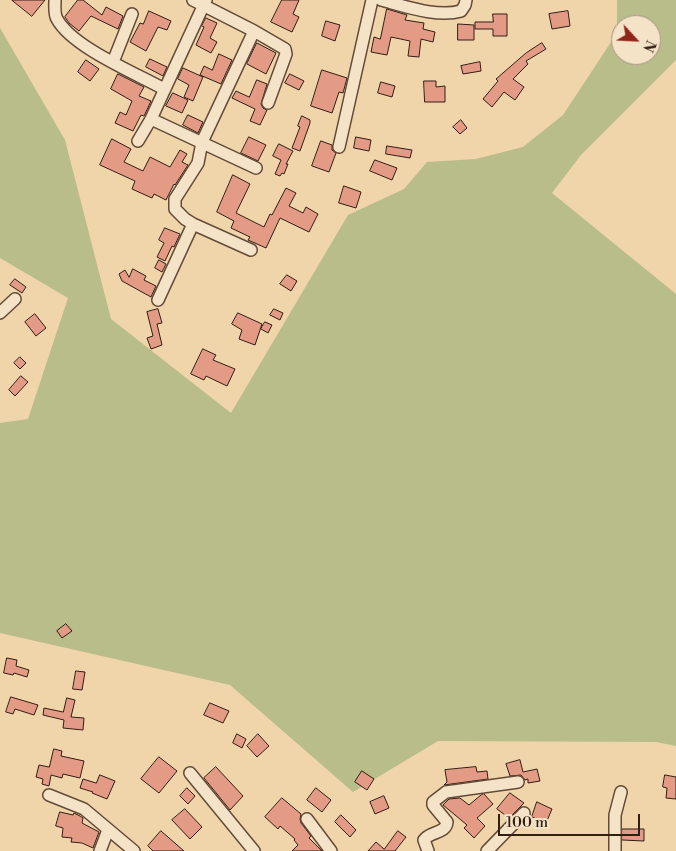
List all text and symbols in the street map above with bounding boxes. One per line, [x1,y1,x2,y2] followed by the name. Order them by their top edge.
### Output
[611,15,661,65] north arrow
[638,37,659,55] text: N
[501,804,644,836] scale bar
[506,813,548,832] text: 100 m

